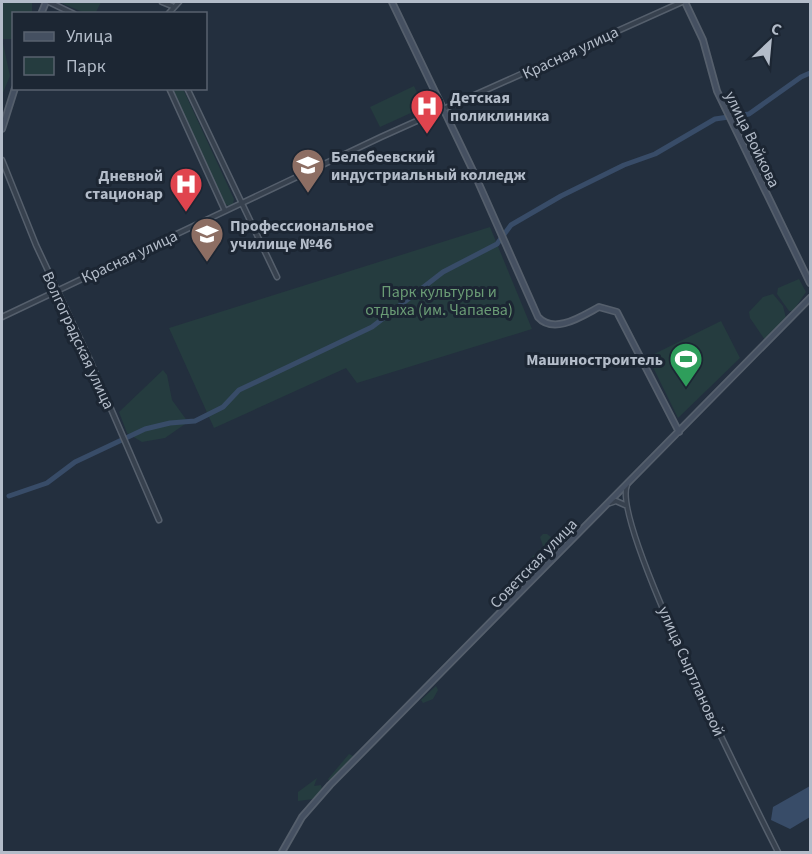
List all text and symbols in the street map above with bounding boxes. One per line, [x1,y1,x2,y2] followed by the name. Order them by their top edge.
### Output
[12,12,207,90] legend
[740,12,800,72] north arrow
[767,17,785,41] text: С
[519,21,622,85] street label: Красная улица
[66,24,113,49] text: Улица
[66,54,106,79] text: Парк
[450,87,550,127] place label: Детская поликлиника
[409,88,445,135] hospital icon: Детская поликлиника
[719,88,785,191] street label: улица Войкова
[331,146,526,186] place label: Белебеевский индустриальный колледж
[290,147,326,194] school or university icon: Белебеевский индустриальный колледж
[85,165,163,205] place label: Дневной стационар
[168,166,204,213] hospital icon: Дневной стационар
[230,215,374,255] place label: Профессиональное училище №46
[189,216,225,263] school or university icon: Профессиональное училище №46
[78,225,181,289] street label: Красная улица
[37,268,120,413] street label: Волгоградская улица
[365,281,513,321] park label: Парк культуры и отдыха (им. Чапаева)
[668,341,704,388] sports icon: Машиностроитель
[526,349,663,371] place label: Машиностроитель
[485,514,582,614] street label: Советская улица
[652,603,730,740] street label: улица Сыртлановой

